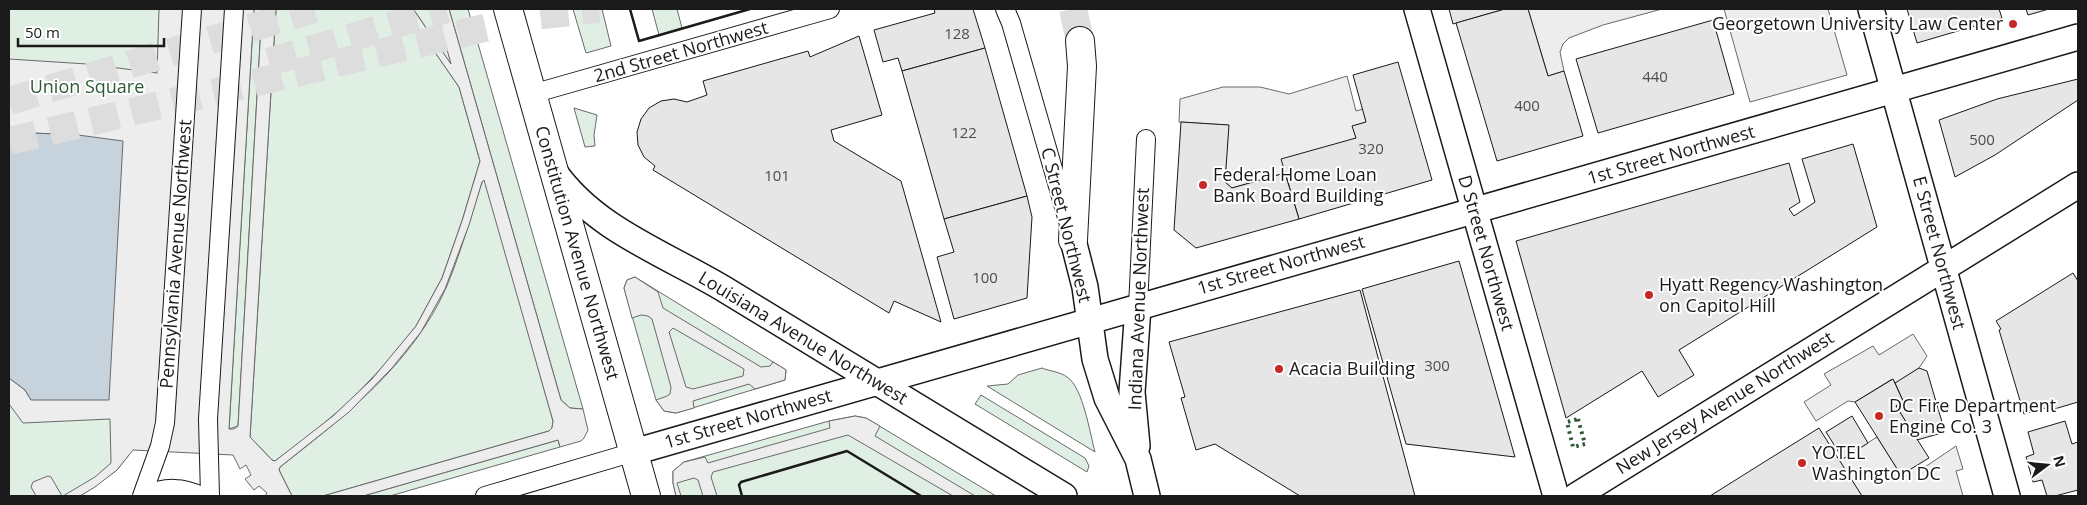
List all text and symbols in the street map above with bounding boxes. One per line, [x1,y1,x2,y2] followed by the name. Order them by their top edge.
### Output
[1712,11,2004,35] place label: Georgetown University Law Center
[18,15,164,47] scale bar
[591,15,771,87] street label: 2nd Street Northwest
[2007,18,2019,30] marker: Georgetown University Law Center
[25,22,60,42] text: 50 m
[944,23,970,43] house number: 128
[1642,66,1668,86] house number: 440
[30,74,144,98] park label: Union Square
[1514,95,1540,115] house number: 400
[154,118,196,389] street label: Pennsylvania Avenue Northwest
[1584,119,1757,189] street label: 1st Street Northwest
[951,122,977,142] house number: 122
[530,123,626,383] street label: Constitution Avenue Northwest
[1969,129,1995,149] house number: 500
[1358,138,1384,158] house number: 320
[1036,145,1098,305] street label: C Street Northwest
[1213,162,1384,207] place label: Federal Home Loan Bank Board Building
[764,165,790,185] house number: 101
[1453,172,1521,333] street label: D Street Northwest
[1908,173,1972,332] street label: E Street Northwest
[1197,179,1209,191] marker: Federal Home Loan Bank Board Building
[1122,187,1154,411] street label: Indiana Avenue Northwest
[1194,229,1367,299] street label: 1st Street Northwest
[694,265,913,409] street label: Louisiana Avenue Northwest
[972,267,998,287] house number: 100
[1659,272,1883,317] place label: Hyatt Regency Washington on Capitol Hill
[1643,289,1655,301] marker: Hyatt Regency Washington on Capitol Hill
[1611,325,1838,479] street label: New Jersey Avenue Northwest
[1424,355,1450,375] house number: 300
[1289,356,1415,380] place label: Acacia Building
[1273,363,1285,375] marker: Acacia Building
[661,383,834,453] street label: 1st Street Northwest
[1889,393,2056,438] place label: DC Fire Department Engine Co. 3
[1873,410,1885,422] marker: DC Fire Department Engine Co. 3
[1812,440,1941,485] place label: YOTEL Washington DC
[2022,440,2072,490] north arrow
[2049,453,2071,469] text: N
[1796,457,1808,469] marker: YOTEL Washington DC

